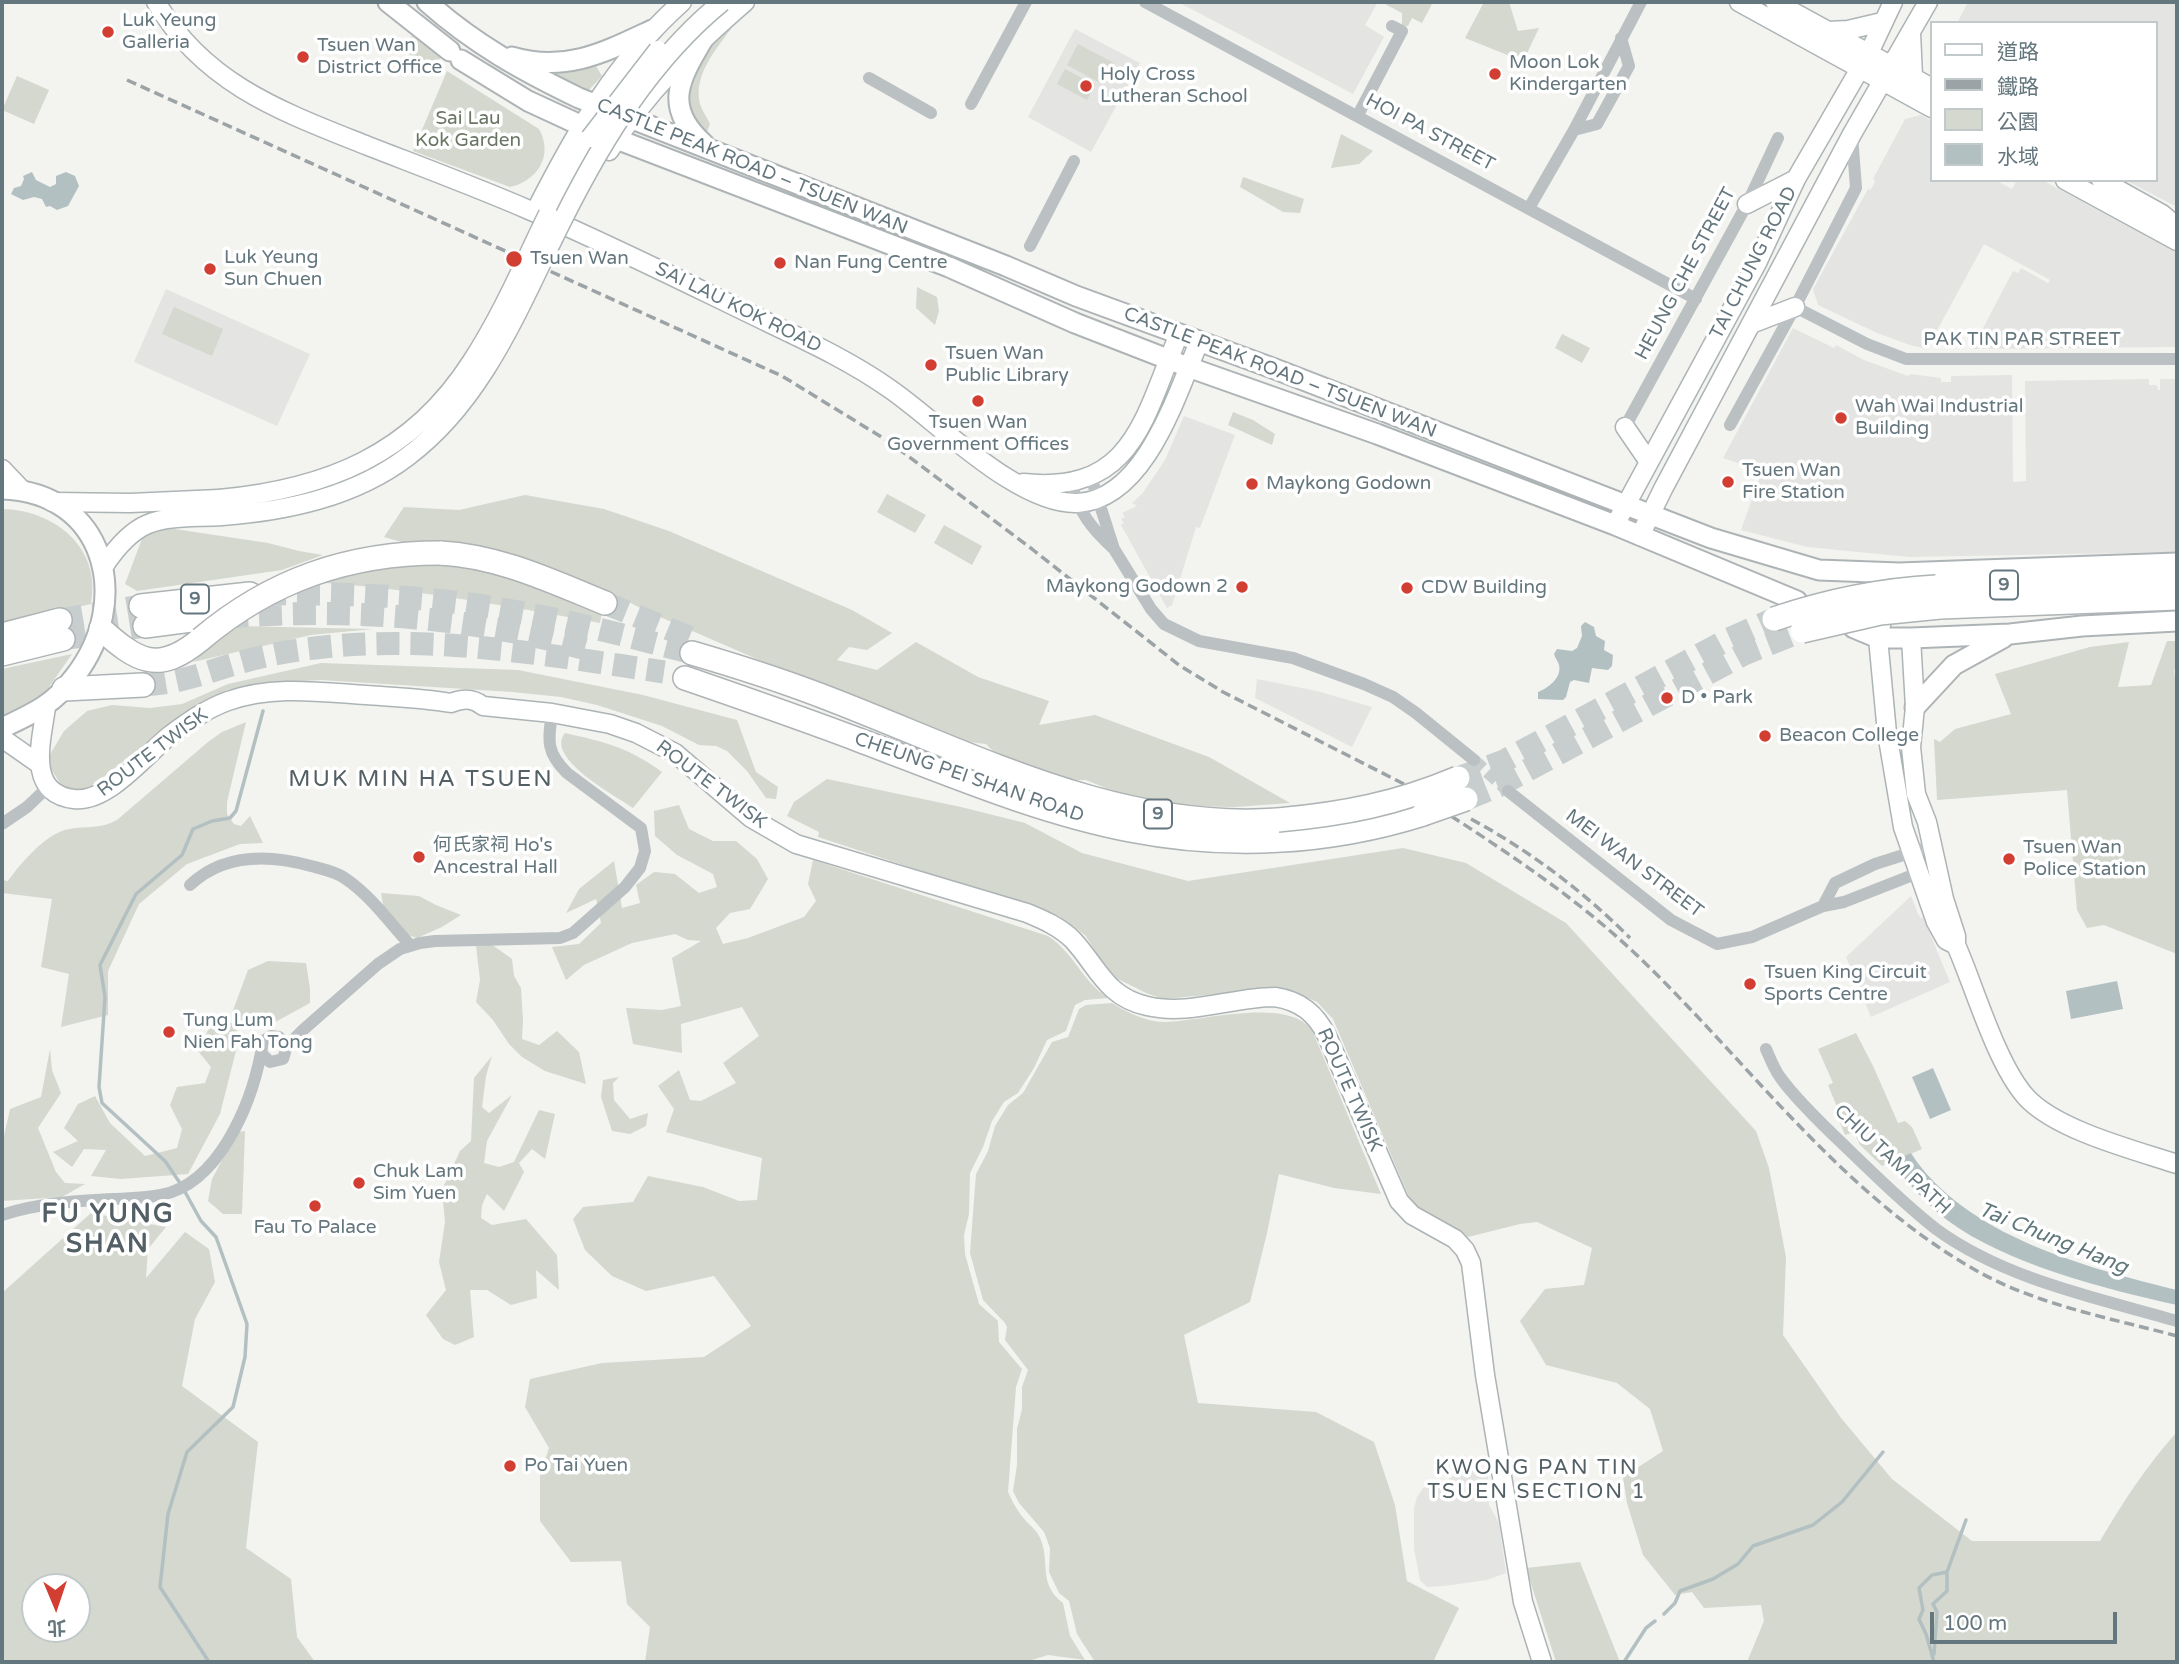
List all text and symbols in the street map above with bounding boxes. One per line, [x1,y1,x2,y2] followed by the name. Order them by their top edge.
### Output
[122,10,216,54] place label: Luk Yeung Galleria
[1930,21,2158,182] legend
[100,24,116,40] marker: Luk Yeung Galleria
[317,35,442,79] place label: Tsuen Wan District Office
[1997,40,2039,65] text: 道路
[295,49,311,65] marker: Tsuen Wan District Office
[1509,52,1627,96] place label: Moon Lok Kindergarten
[1100,64,1248,108] place label: Holy Cross Lutheran School
[1487,66,1503,82] marker: Moon Lok Kindergarten
[1997,75,2039,100] text: 鐵路
[1078,78,1094,94] marker: Holy Cross Lutheran School
[1361,89,1499,177] street label: HOI PA STREET
[593,94,911,240] street label: CASTLE PEAK ROAD – TSUEN WAN
[415,108,521,152] park label: Sai Lau Kok Garden
[1997,110,2039,135] text: 公園
[1997,145,2039,170] text: 水域
[1706,183,1802,343] street label: TAI CHUNG ROAD
[1631,184,1741,364] street label: HEUNG CHE STREET
[224,247,322,291] place label: Luk Yeung Sun Chuen
[530,248,629,270] place label: Tsuen Wan
[504,249,524,269] marker: Tsuen Wan
[794,252,947,274] place label: Nan Fung Centre
[772,255,788,271] marker: Nan Fung Centre
[651,258,825,358] street label: SAI LAU KOK ROAD
[202,261,218,277] marker: Luk Yeung Sun Chuen
[1120,303,1440,443] street label: CASTLE PEAK ROAD – TSUEN WAN
[1923,329,2121,351] street label: PAK TIN PAR STREET
[945,343,1069,387] place label: Tsuen Wan Public Library
[923,357,939,373] marker: Tsuen Wan Public Library
[970,393,986,409] marker: Tsuen Wan Government Offices
[1855,396,2024,440] place label: Wah Wai Industrial Building
[1833,410,1849,426] marker: Wah Wai Industrial Building
[887,412,1069,456] place label: Tsuen Wan Government Offices
[1742,460,1845,504] place label: Tsuen Wan Fire Station
[1266,473,1431,495] place label: Maykong Godown
[1720,474,1736,490] marker: Tsuen Wan Fire Station
[1244,476,1260,492] marker: Maykong Godown
[1990,570,2018,600] road number: 9
[1046,576,1228,598] place label: Maykong Godown 2
[1421,577,1547,599] place label: CDW Building
[1234,579,1250,595] marker: Maykong Godown 2
[1399,580,1415,596] marker: CDW Building
[181,584,209,614] road number: 9
[1681,687,1753,709] place label: D • Park
[1659,690,1675,706] marker: D • Park
[93,704,213,802] street label: ROUTE TWISK
[1779,725,1919,747] place label: Beacon College
[851,728,1087,828] street label: CHEUNG PEI SHAN ROAD
[1757,728,1773,744] marker: Beacon College
[651,736,771,834] street label: ROUTE TWISK
[290,766,552,794] district label: MUK MIN HA TSUEN
[1144,800,1172,828] road number: 9
[1561,805,1707,923] street label: MEI WAN STREET
[433,835,558,879] place label: 何氏家祠 Ho's Ancestral Hall
[2023,837,2146,881] place label: Tsuen Wan Police Station
[411,849,427,865] marker: 何氏家祠 Ho's Ancestral Hall
[2001,851,2017,867] marker: Tsuen Wan Police Station
[1764,962,1927,1006] place label: Tsuen King Circuit Sports Centre
[1742,976,1758,992] marker: Tsuen King Circuit Sports Centre
[183,1010,313,1054] place label: Tung Lum Nien Fah Tong
[161,1024,177,1040] marker: Tung Lum Nien Fah Tong
[1312,1025,1386,1155] street label: ROUTE TWISK
[1829,1100,1955,1220] street label: CHIU TAM PATH
[373,1161,464,1205] place label: Chuk Lam Sim Yuen
[351,1175,367,1191] marker: Chuk Lam Sim Yuen
[307,1198,323,1214] marker: Fau To Palace
[1975,1198,2131,1280] water label: Tai Chung Hang
[42,1199,174,1260] district label: FU YUNG SHAN
[253,1217,377,1239] place label: Fau To Palace
[524,1455,628,1477] place label: Po Tai Yuen
[1429,1455,1645,1505] district label: KWONG PAN TIN TSUEN SECTION 1
[502,1458,518,1474] marker: Po Tai Yuen
[21,1573,91,1643] north arrow
[1934,1598,2121,1642] scale bar
[1943,1611,2007,1636] text: 100 m
[47,1616,67,1638] text: 北

